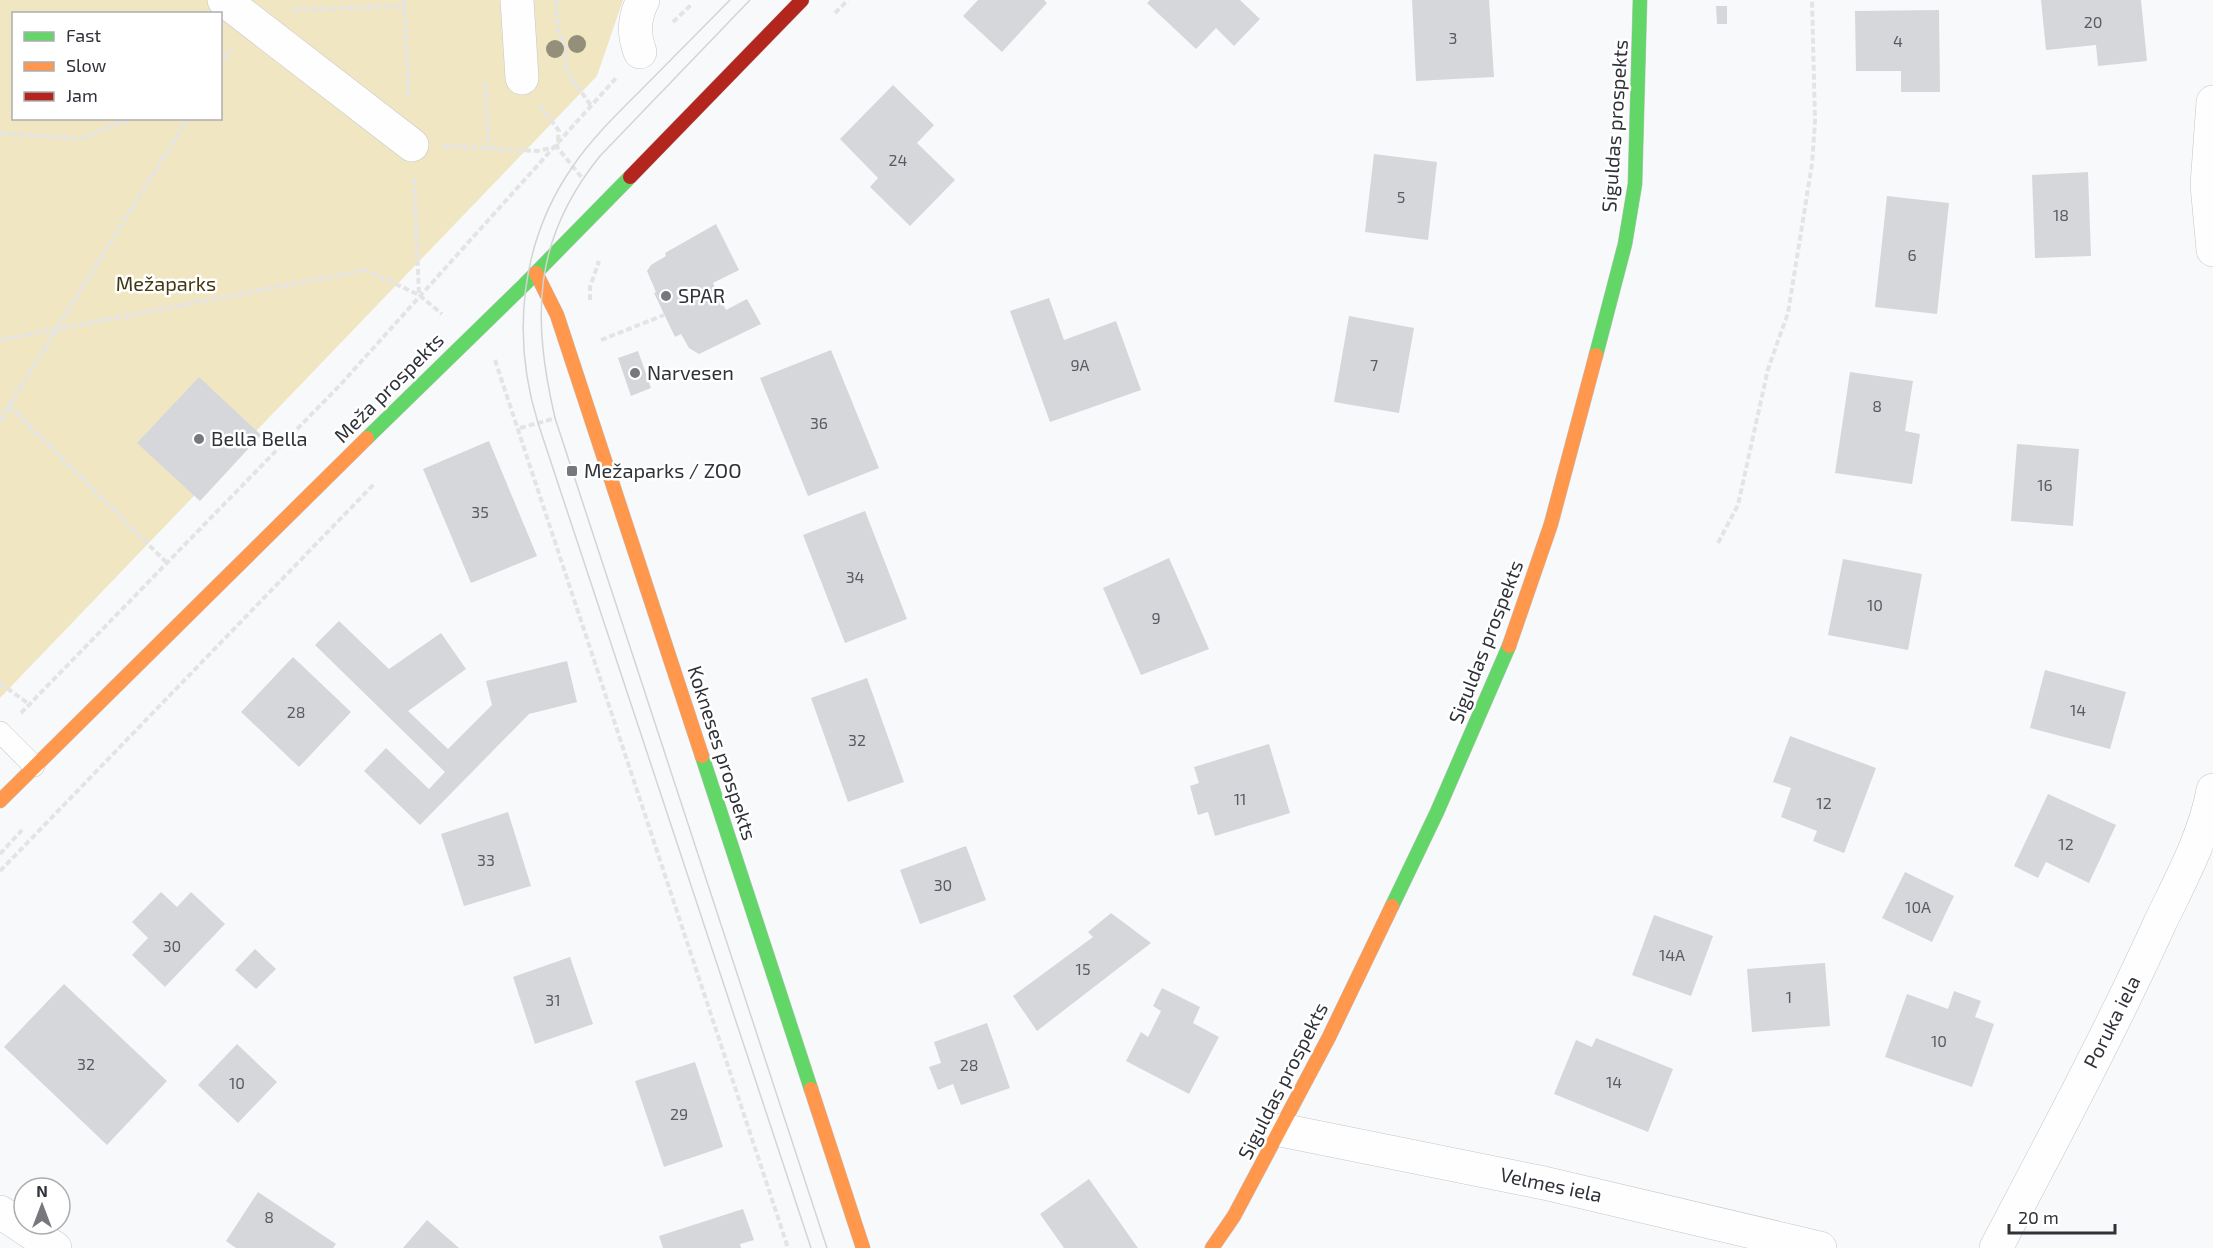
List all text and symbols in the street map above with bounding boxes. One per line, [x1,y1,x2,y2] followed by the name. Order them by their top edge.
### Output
[12,12,222,120] legend
[2084,12,2102,31] house number: 20
[66,24,101,46] text: Fast
[1449,28,1457,47] house number: 3
[1893,31,1903,50] house number: 4
[1596,39,1632,213] street label: Siguldas prospekts
[66,54,107,76] text: Slow
[66,84,98,106] text: Jam
[889,150,908,169] house number: 24
[1397,187,1405,206] house number: 5
[2053,205,2069,224] house number: 18
[1907,245,1917,264] house number: 6
[116,271,216,295] park label: Mežaparks
[678,283,725,307] place label: SPAR
[659,289,673,303] marker: SPAR
[329,328,448,447] street label: Meža prospekts
[1070,355,1090,374] house number: 9A
[1370,355,1378,374] house number: 7
[647,360,734,384] place label: Narvesen
[628,366,642,380] marker: Narvesen
[1872,396,1882,415] house number: 8
[810,413,828,432] house number: 36
[211,426,307,450] place label: Bella Bella
[192,432,206,446] marker: Bella Bella
[584,458,742,482] place label: Mežaparks / ZOO
[565,464,579,478] marker: Mežaparks / ZOO
[2037,475,2053,494] house number: 16
[471,502,489,521] house number: 35
[1443,557,1527,727] street label: Siguldas prospekts
[846,567,865,586] house number: 34
[1867,595,1883,614] house number: 10
[1151,608,1161,627] house number: 9
[683,662,763,843] street label: Kokneses prospekts
[2070,700,2086,719] house number: 14
[287,702,305,721] house number: 28
[848,730,866,749] house number: 32
[1234,789,1246,808] house number: 11
[1816,793,1832,812] house number: 12
[2058,834,2074,853] house number: 12
[477,850,495,869] house number: 33
[934,875,952,894] house number: 30
[1905,897,1931,916] house number: 10A
[163,936,181,955] house number: 30
[1659,945,1685,964] house number: 14A
[1076,959,1090,978] house number: 15
[2078,971,2145,1072] street label: Poruka iela
[1786,987,1792,1006] house number: 1
[545,990,561,1009] house number: 31
[1232,998,1332,1163] street label: Siguldas prospekts
[1931,1031,1947,1050] house number: 10
[77,1054,95,1073] house number: 32
[960,1055,978,1074] house number: 28
[1606,1072,1622,1091] house number: 14
[229,1073,245,1092] house number: 10
[670,1104,688,1123] house number: 29
[1498,1162,1604,1207] street label: Velmes iela
[12,1176,72,1236] north arrow
[36,1181,48,1200] text: N
[2009,1197,2116,1235] scale bar
[2018,1206,2059,1228] text: 20 m
[264,1207,274,1226] house number: 8

